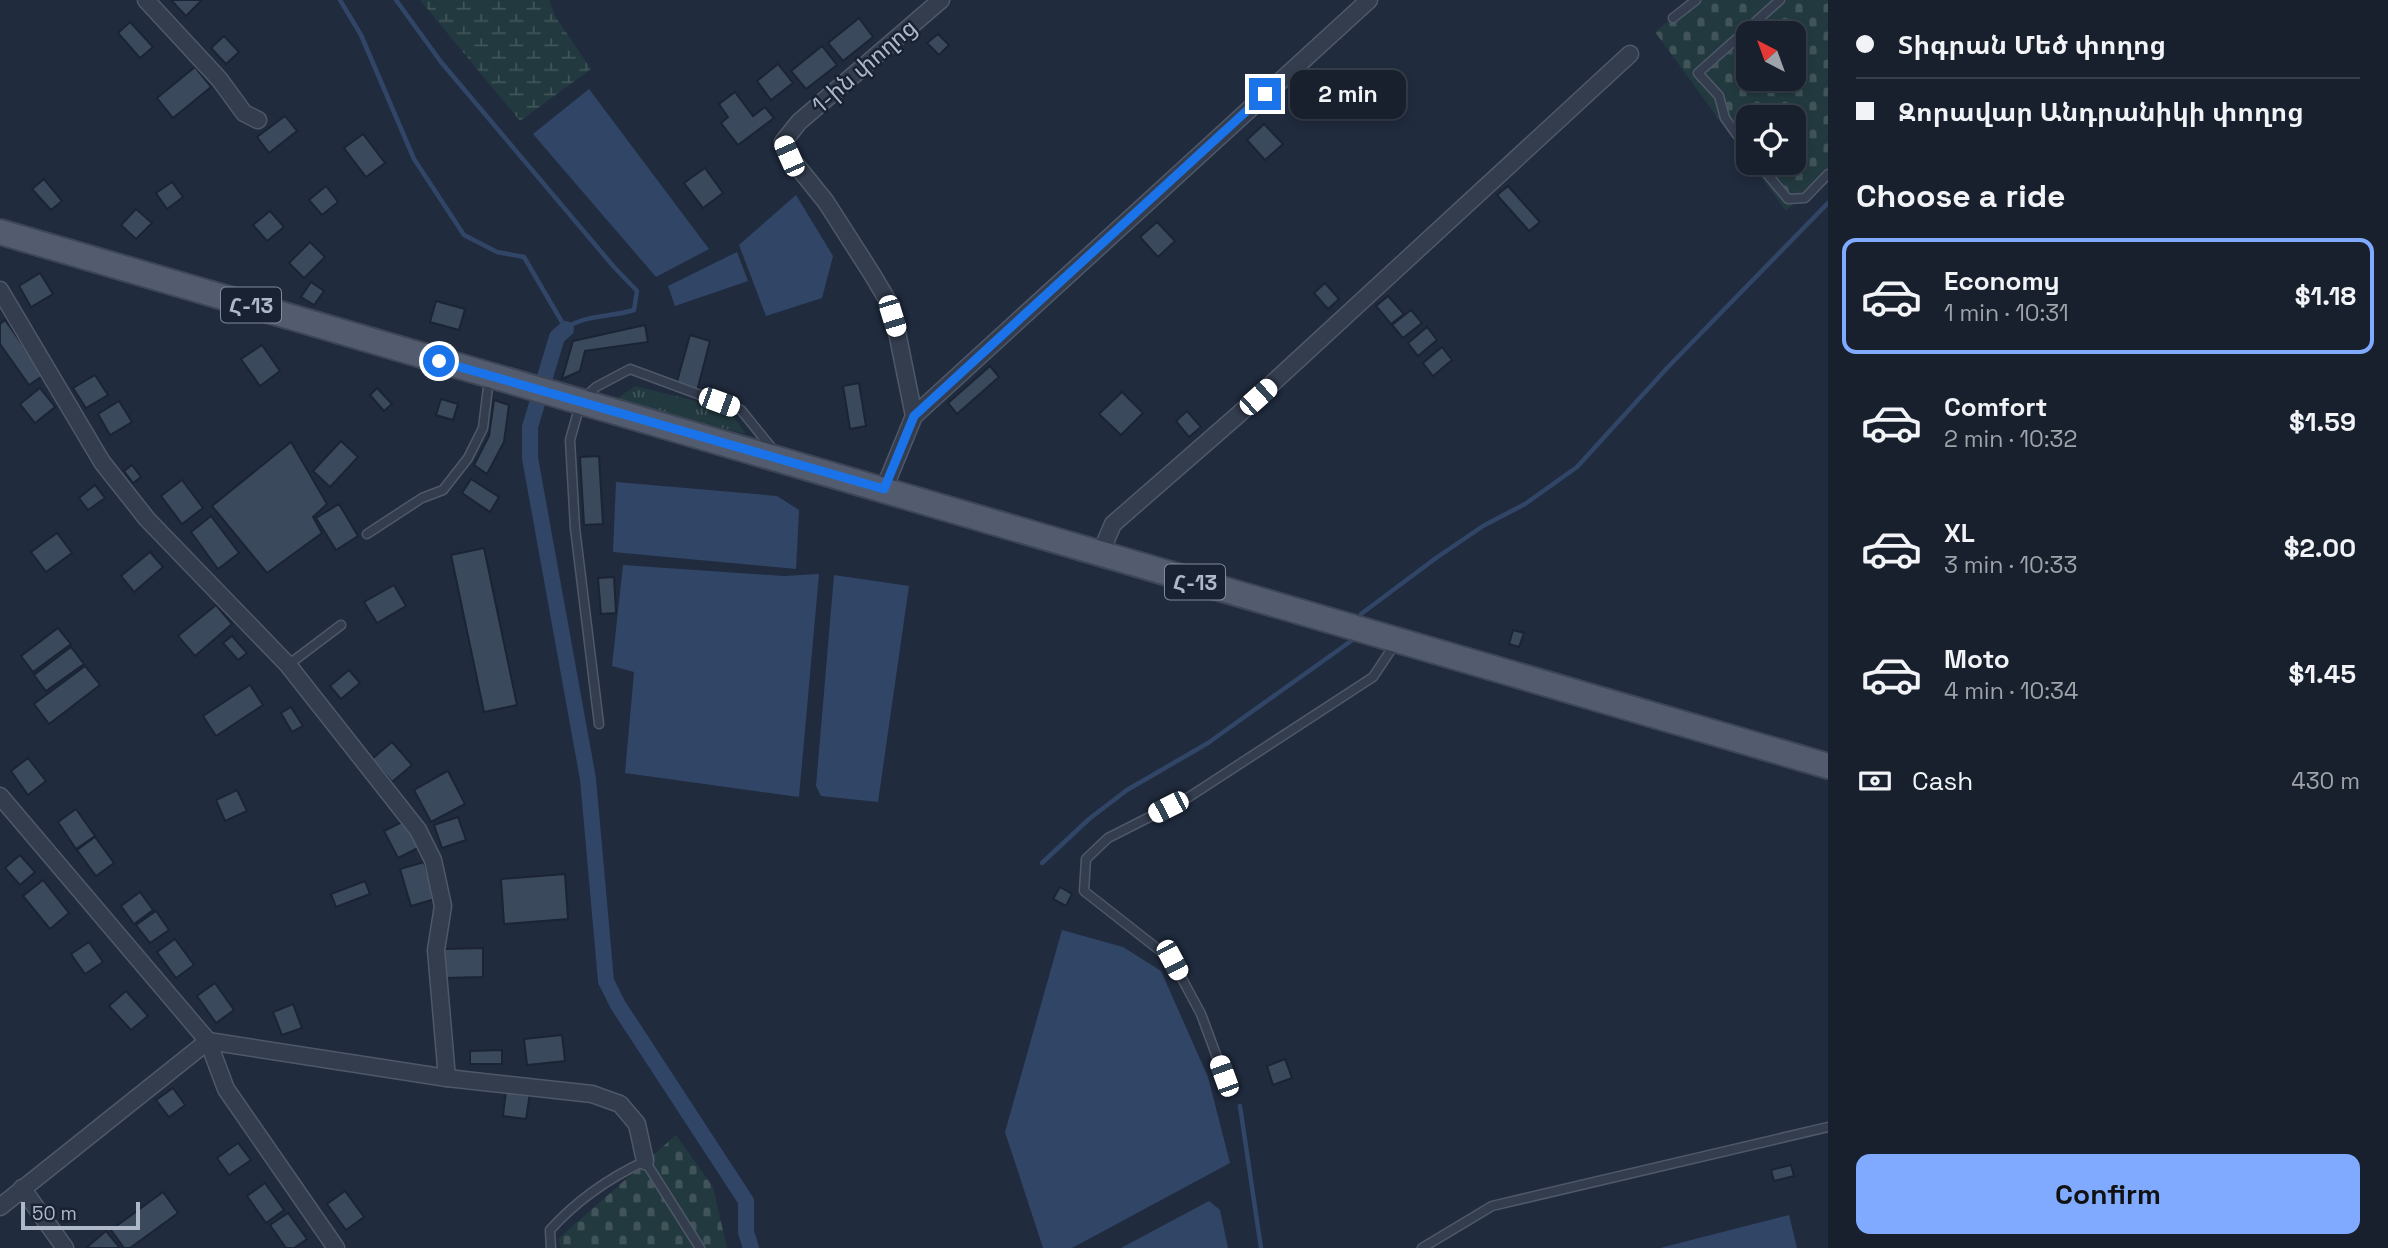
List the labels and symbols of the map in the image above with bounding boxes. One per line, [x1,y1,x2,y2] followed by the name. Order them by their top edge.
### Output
[805,12,923,120] street label: 1-ին փողոց
[1736,21,1806,91] north arrow
[1290,70,1405,119] callout: 2 min
[1249,78,1281,110] route end
[771,133,808,179] car
[221,288,281,322] road number: Հ-13
[876,293,909,339] car
[423,345,455,377] route start
[1236,375,1281,419] car
[696,385,743,419] car
[1165,564,1225,600] road number: Հ-13
[1145,788,1192,826] car
[1153,937,1192,983] car
[1207,1053,1242,1099] car
[21,1199,140,1231] scale bar

